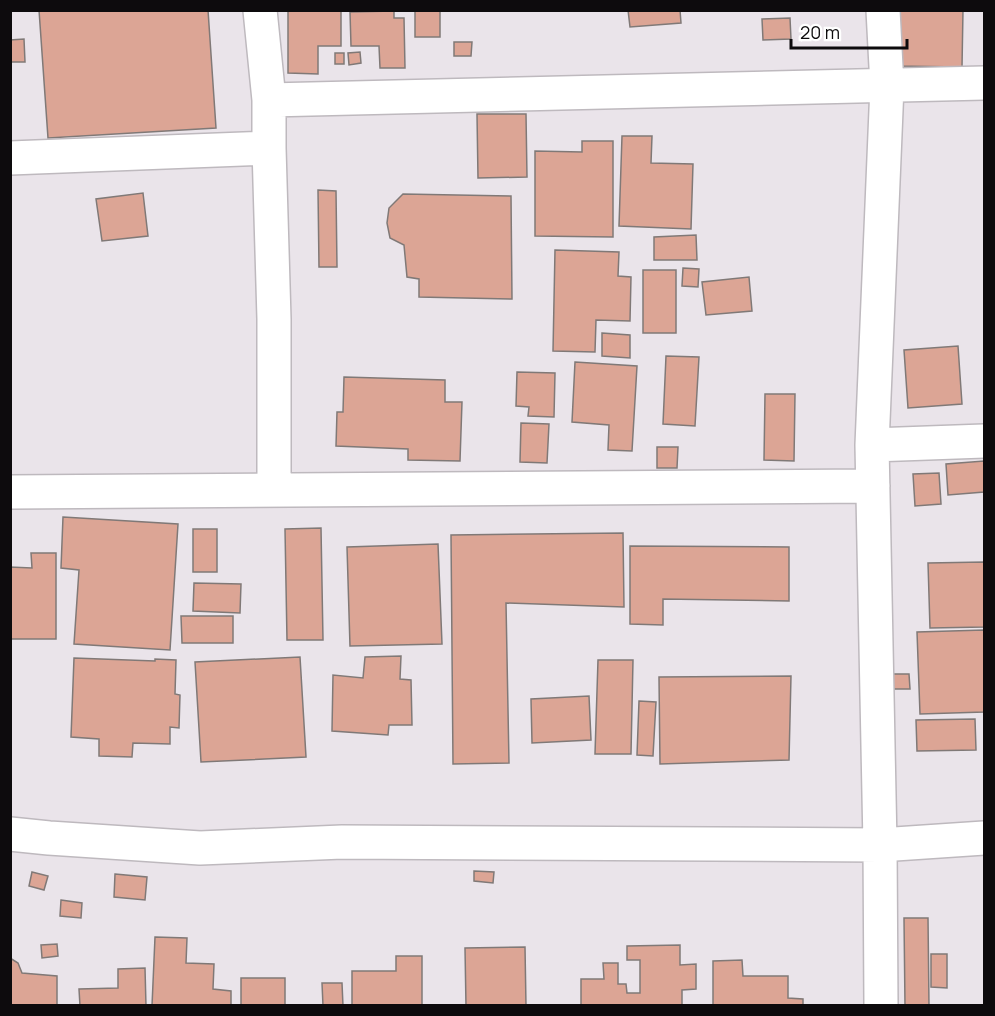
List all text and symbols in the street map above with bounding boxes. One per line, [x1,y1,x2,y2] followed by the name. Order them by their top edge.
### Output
[791,12,906,50] scale bar
[800,20,840,44] text: 20 m

